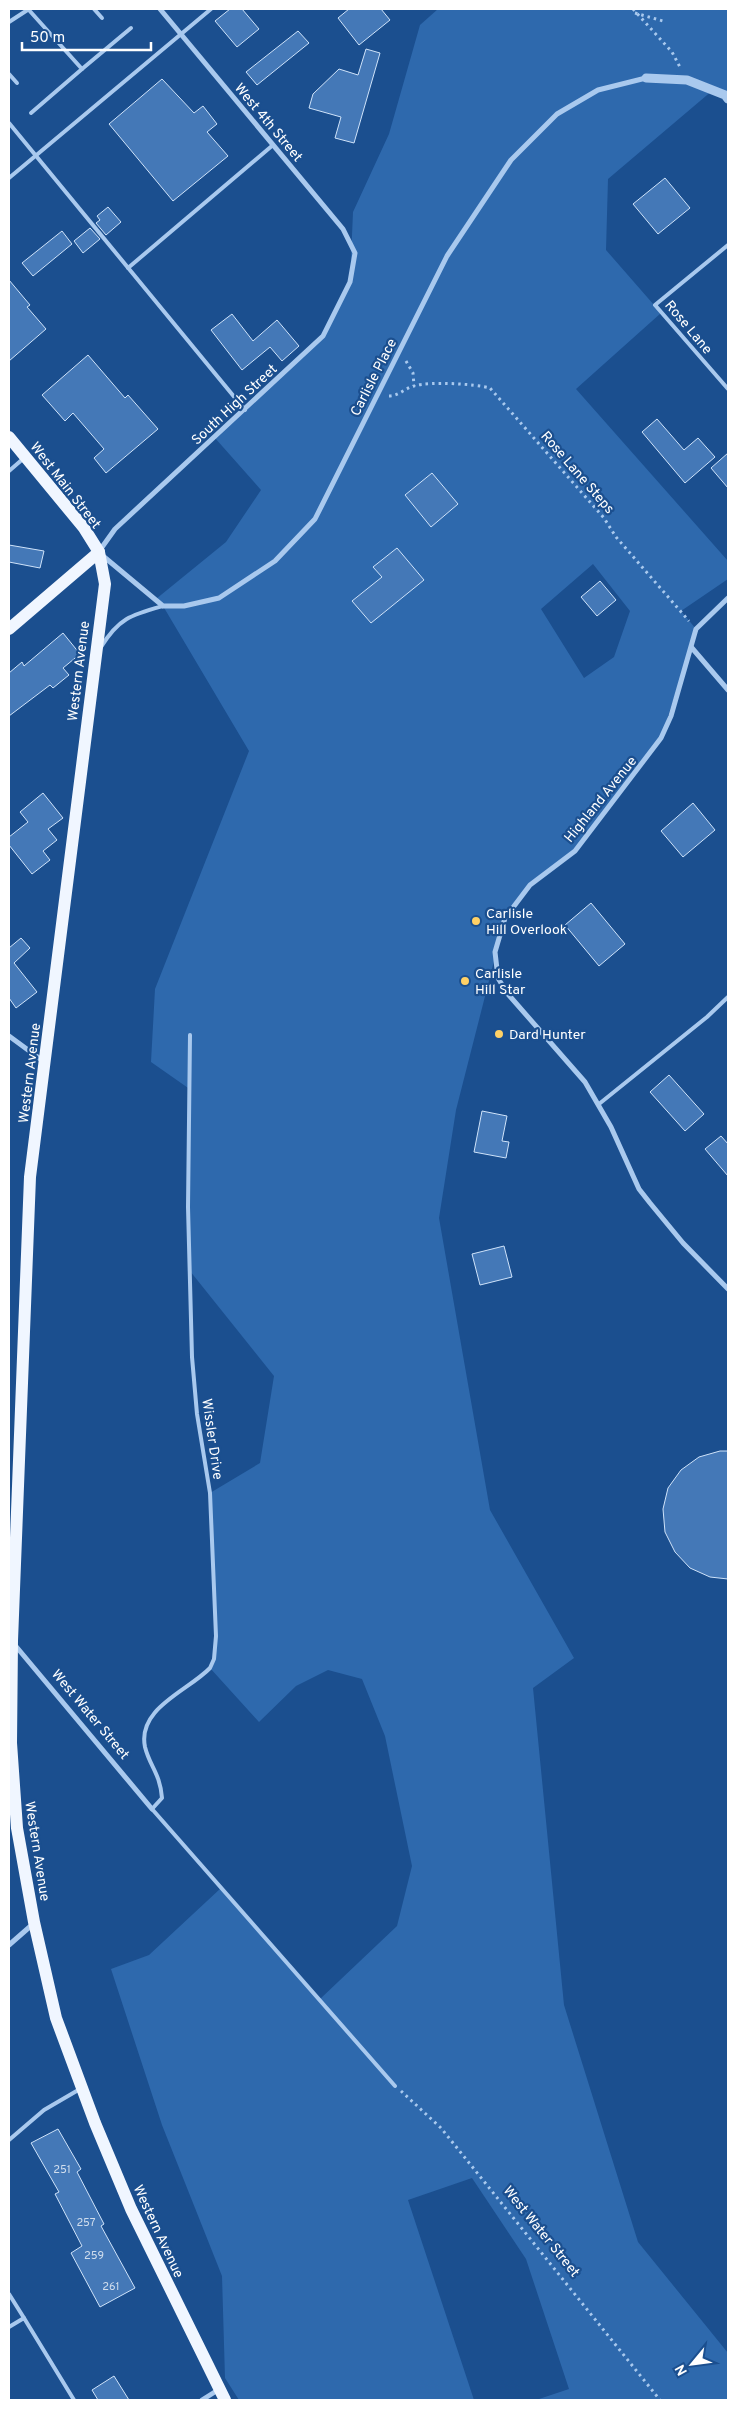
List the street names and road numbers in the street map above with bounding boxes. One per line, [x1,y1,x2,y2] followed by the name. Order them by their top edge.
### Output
[230,80,306,166] street label: West 4th Street
[660,298,715,358] street label: Rose Lane
[347,336,401,419] street label: Carlisle Place
[189,361,281,449] street label: South High Street
[536,428,617,518] street label: Rose Lane Steps
[26,439,104,533] street label: West Main Street
[65,620,94,722] street label: Western Avenue
[561,753,641,846] street label: Highland Avenue
[16,1022,45,1124] street label: Western Avenue
[197,1398,226,1481] street label: Wissler Drive
[47,1667,132,1763] street label: West Water Street
[20,1800,53,1902] street label: Western Avenue
[129,2182,187,2281] street label: Western Avenue
[499,2183,583,2281] street label: West Water Street

